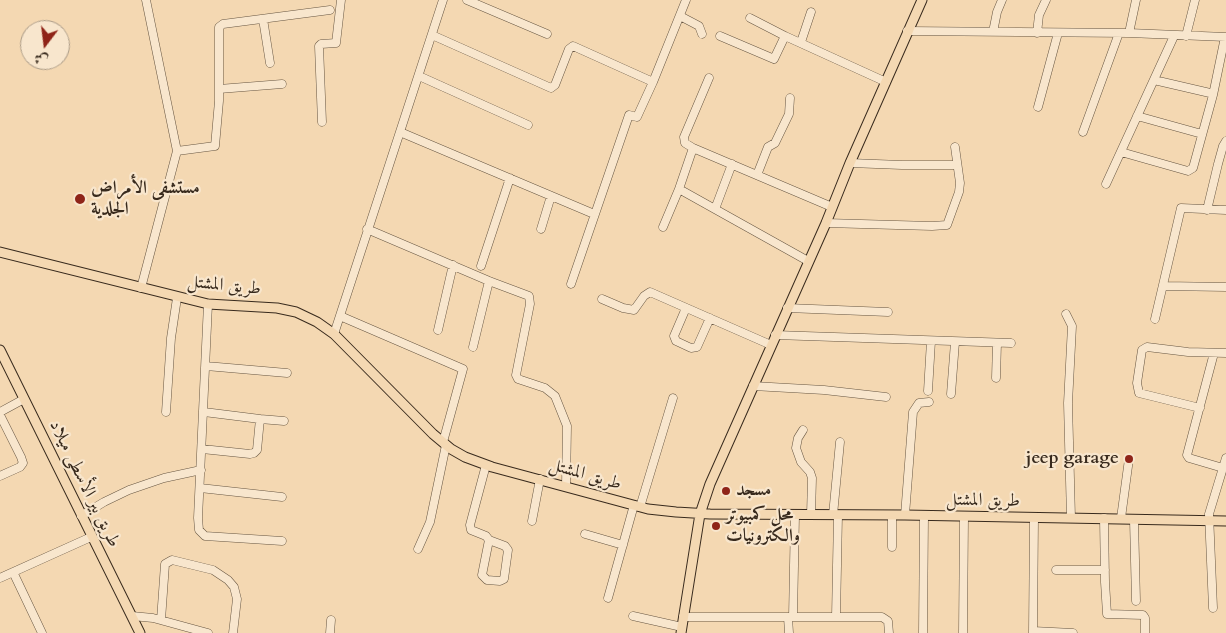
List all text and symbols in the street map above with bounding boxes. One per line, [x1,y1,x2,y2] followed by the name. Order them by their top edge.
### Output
[20,20,70,70] north arrow
[32,48,50,70] text: ش
[91,178,200,220] place label: مستشفى الأمراض الجلدية
[73,192,87,206] marker: مستشفى الأمراض الجلدية
[186,271,262,301] street label: طريق المشتل
[44,417,124,551] street label: طريق بير الأسطى ميلاد
[1026,448,1119,470] place label: jeep garage
[1123,453,1135,465] marker: jeep garage
[546,454,624,496] street label: طريق المشتل
[736,480,771,502] place label: مسجد
[720,485,732,497] marker: مسجد
[946,490,1020,512] street label: طريق المشتل
[726,505,800,548] place label: محل كمبيوتر والكترونيات
[710,520,722,532] marker: محل كمبيوتر والكترونيات

